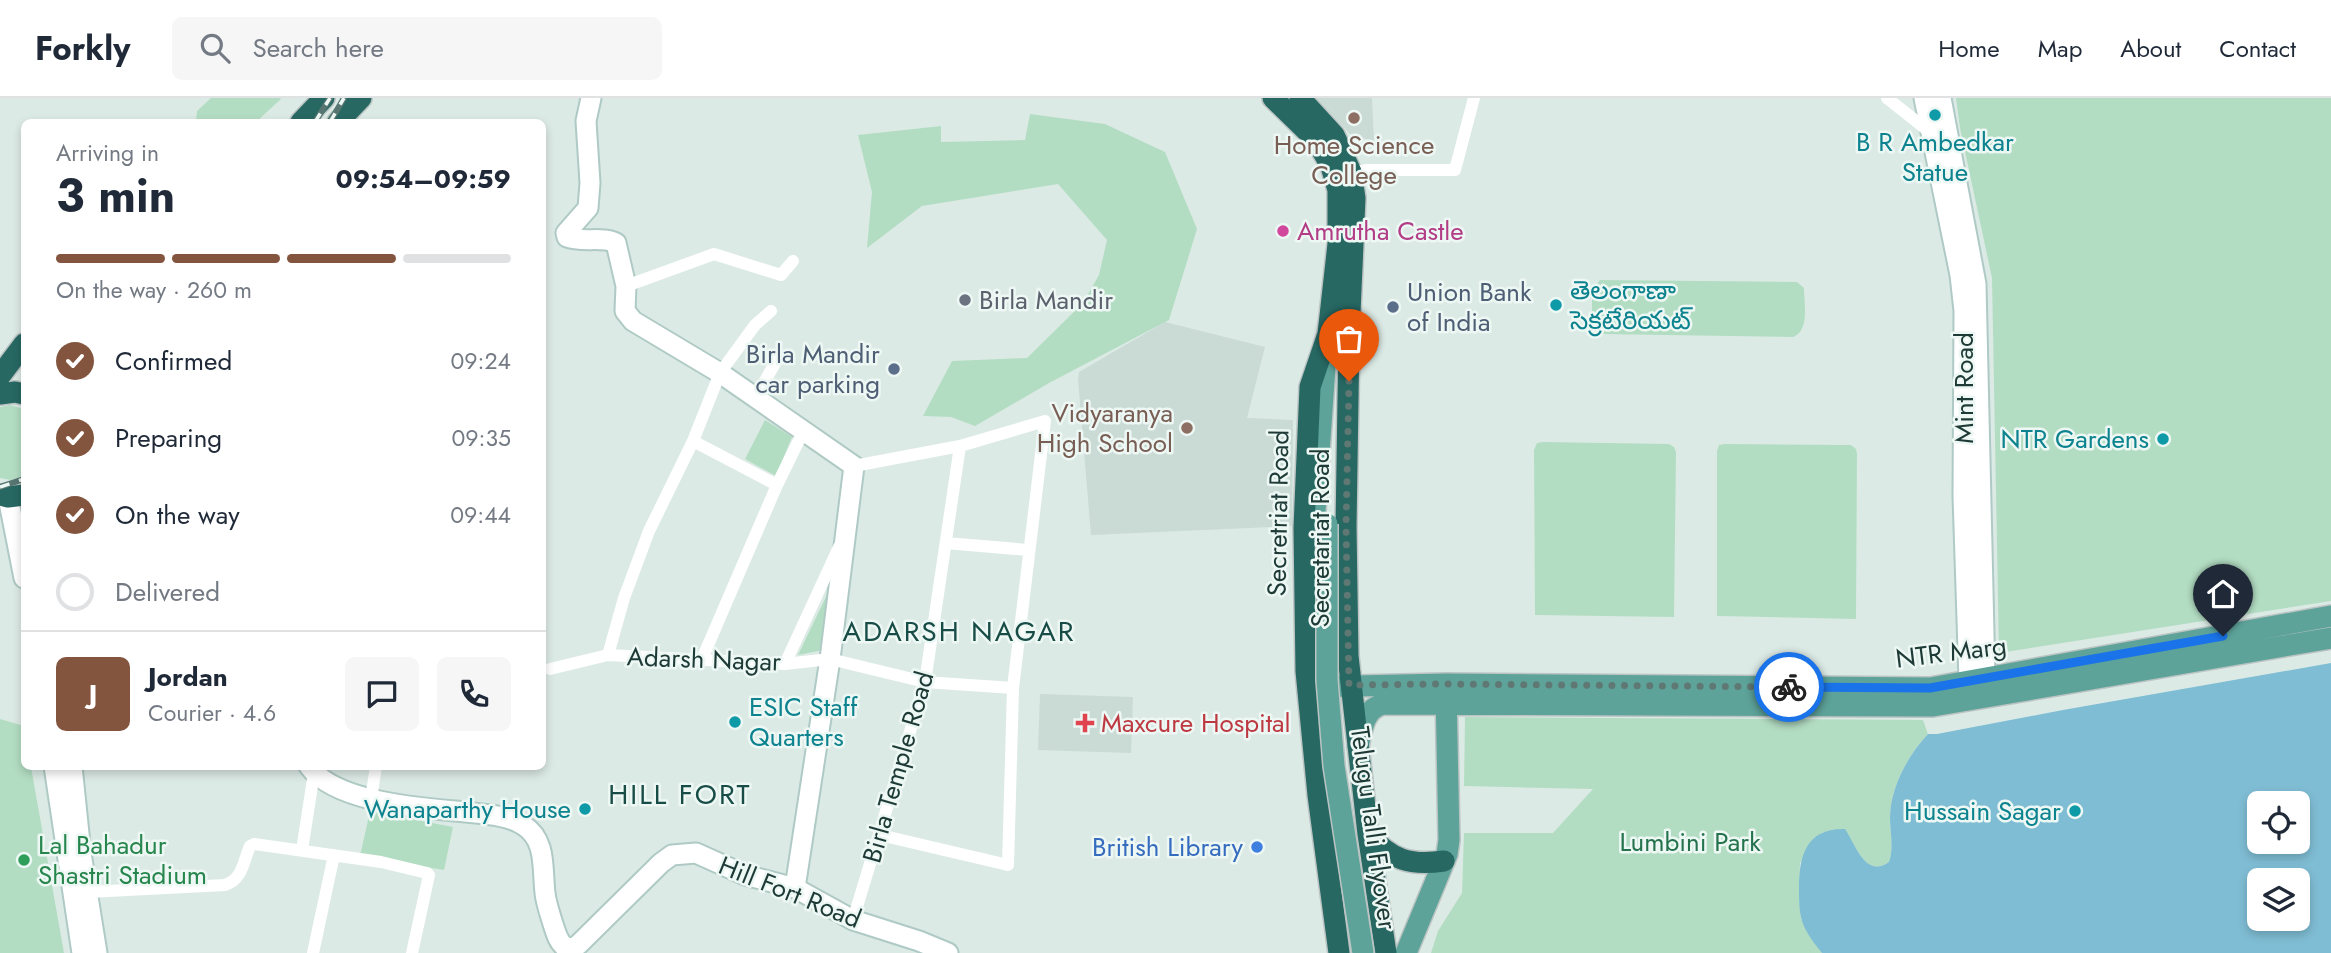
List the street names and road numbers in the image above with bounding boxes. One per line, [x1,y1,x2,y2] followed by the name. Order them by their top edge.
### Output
[1945,332,1983,444] street label: Mint Road
[1258,429,1298,597] street label: Secretriat Road
[1301,448,1339,628] street label: Secretariat Road
[1893,626,2009,678] street label: NTR Marg
[626,637,782,681] street label: Adarsh Nagar
[852,667,944,867] street label: Birla Temple Road
[1341,724,1407,932] street label: Telugu Talli Flyover
[713,846,867,938] street label: Hill Fort Road

